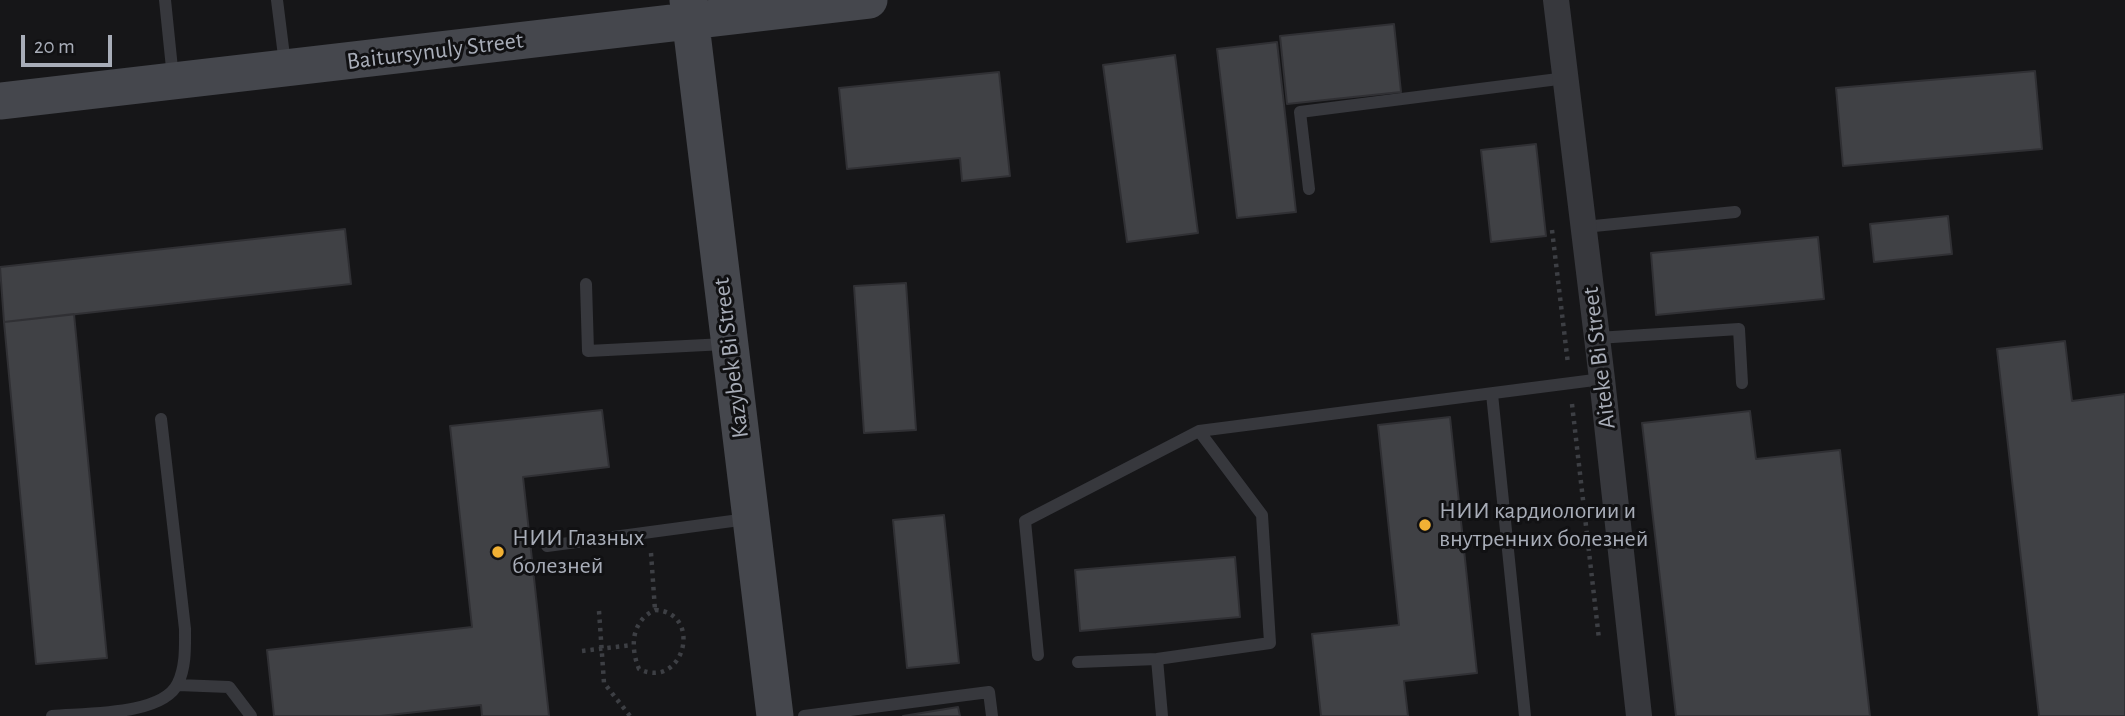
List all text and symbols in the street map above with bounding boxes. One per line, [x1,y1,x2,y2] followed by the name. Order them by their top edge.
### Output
[24,21,116,65] scale bar
[345,26,525,76] street label: Baitursynuly Street
[34,36,75,57] text: 20 m
[707,276,755,440] street label: Kazybek Bi Street
[1576,285,1622,431] street label: Aiteke Bi Street
[1439,497,1648,553] place label: НИИ кардиологии и внутренних болезней
[1417,517,1433,533] marker: НИИ кардиологии и внутренних болезней
[512,524,644,580] place label: НИИ Глазных болезней
[490,544,506,560] marker: НИИ Глазных болезней

